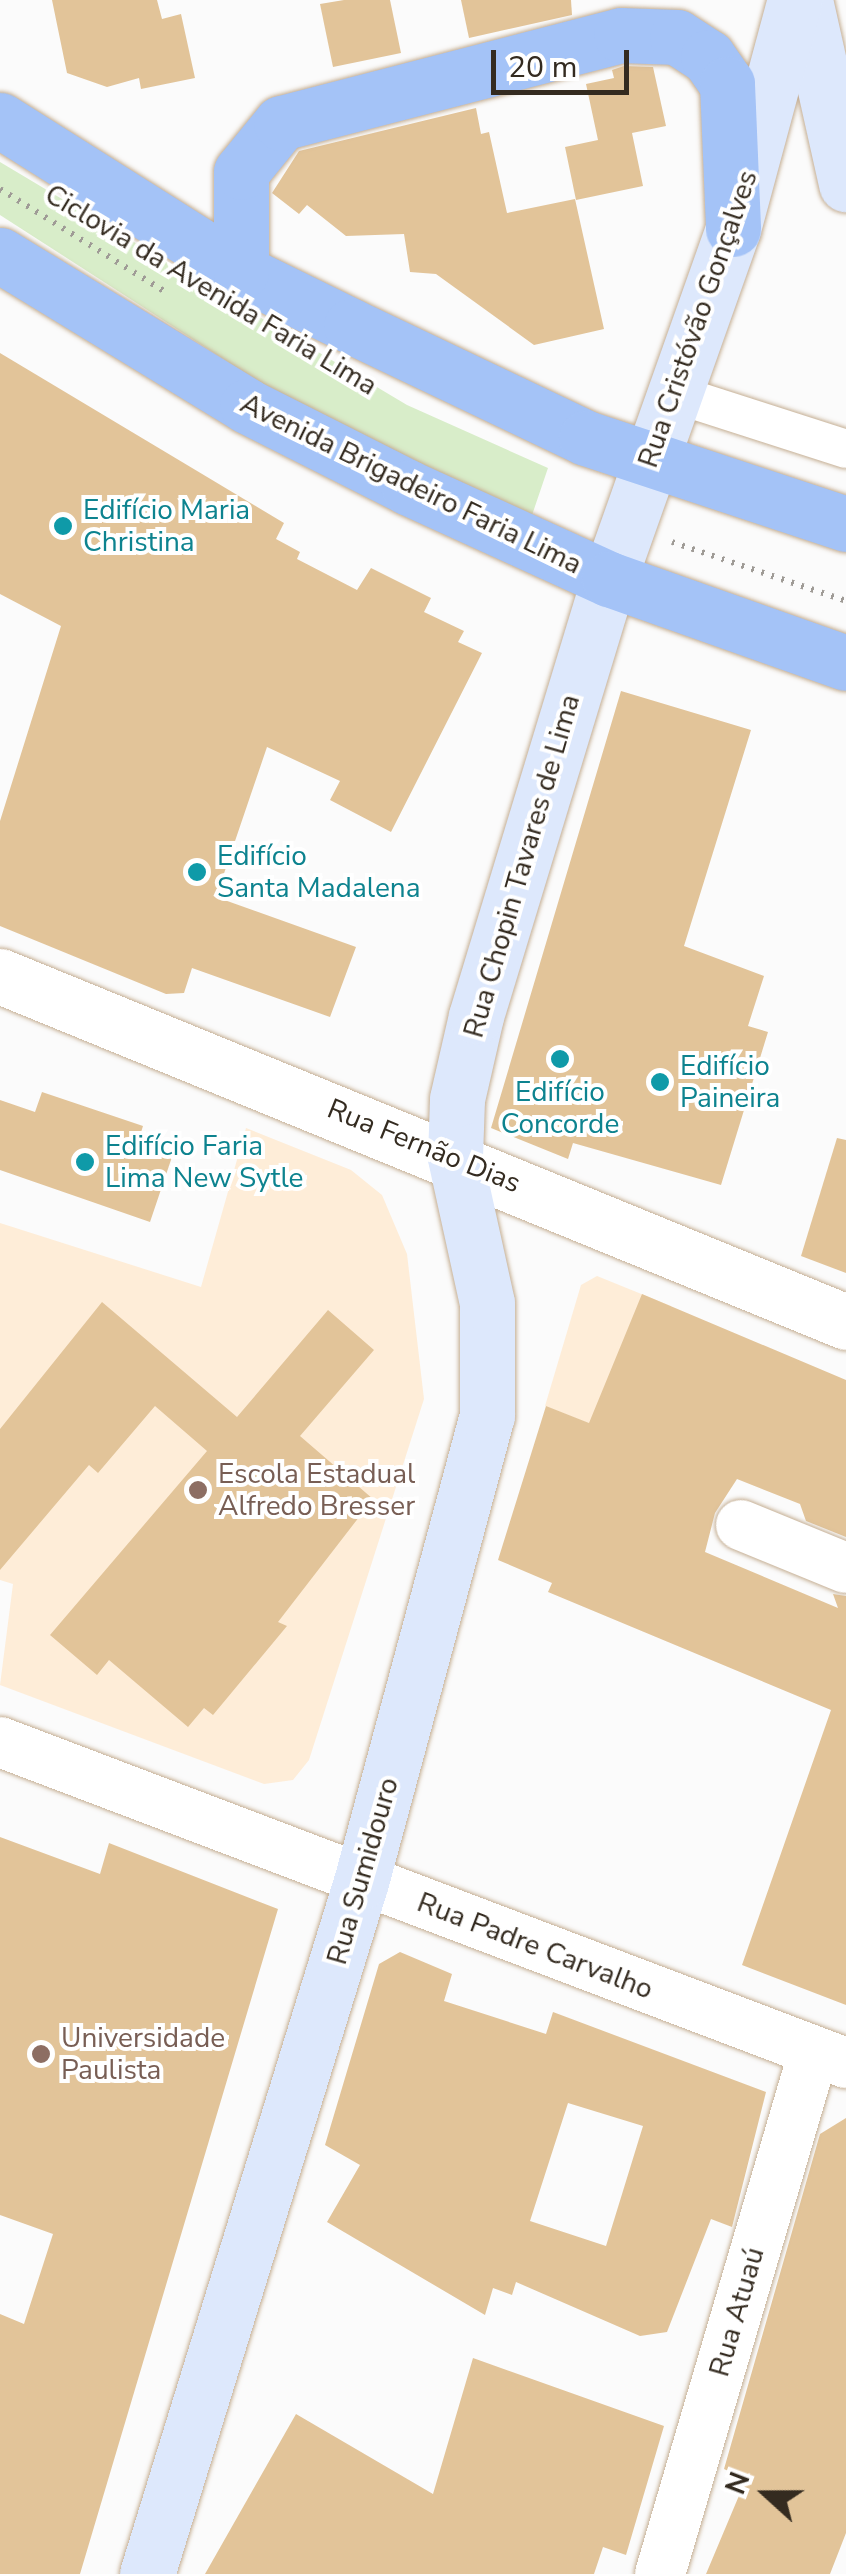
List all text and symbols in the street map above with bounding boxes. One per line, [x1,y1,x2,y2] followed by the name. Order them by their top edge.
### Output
[496,30,634,92] scale bar
[508,47,577,88] text: 20 m
[631,166,765,472] street label: Rua Cristóvão Gonçalves
[39,177,383,403] street label: Ciclovia da Avenida Faria Lima
[235,387,587,581] street label: Avenida Brigadeiro Faria Lima
[83,493,250,559] place label: Edifício Maria Christina
[52,515,74,537] marker: Edifício Maria Christina
[457,691,587,1041] street label: Rua Chopin Tavares de Lima
[217,839,421,905] place label: Edifício Santa Madalena
[186,861,208,883] marker: Edifício Santa Madalena
[549,1048,571,1070] marker: Edifício Concorde
[680,1049,780,1115] place label: Edifício Paineira
[649,1071,671,1093] marker: Edifício Paineira
[501,1075,619,1141] place label: Edifício Concorde
[323,1092,525,1200] street label: Rua Fernão Dias
[105,1129,303,1195] place label: Edifício Faria Lima New Sytle
[74,1151,96,1173] marker: Edifício Faria Lima New Sytle
[218,1457,415,1523] place label: Escola Estadual Alfredo Bresser
[187,1479,209,1501] marker: Escola Estadual Alfredo Bresser
[320,1774,406,1968] street label: Rua Sumidouro
[413,1886,657,2006] street label: Rua Padre Carvalho
[61,2021,225,2087] place label: Universidade Paulista
[30,2043,52,2065] marker: Universidade Paulista
[703,2244,771,2380] street label: Rua Atuaú
[716,2444,816,2544] north arrow
[716,2467,759,2500] text: N

